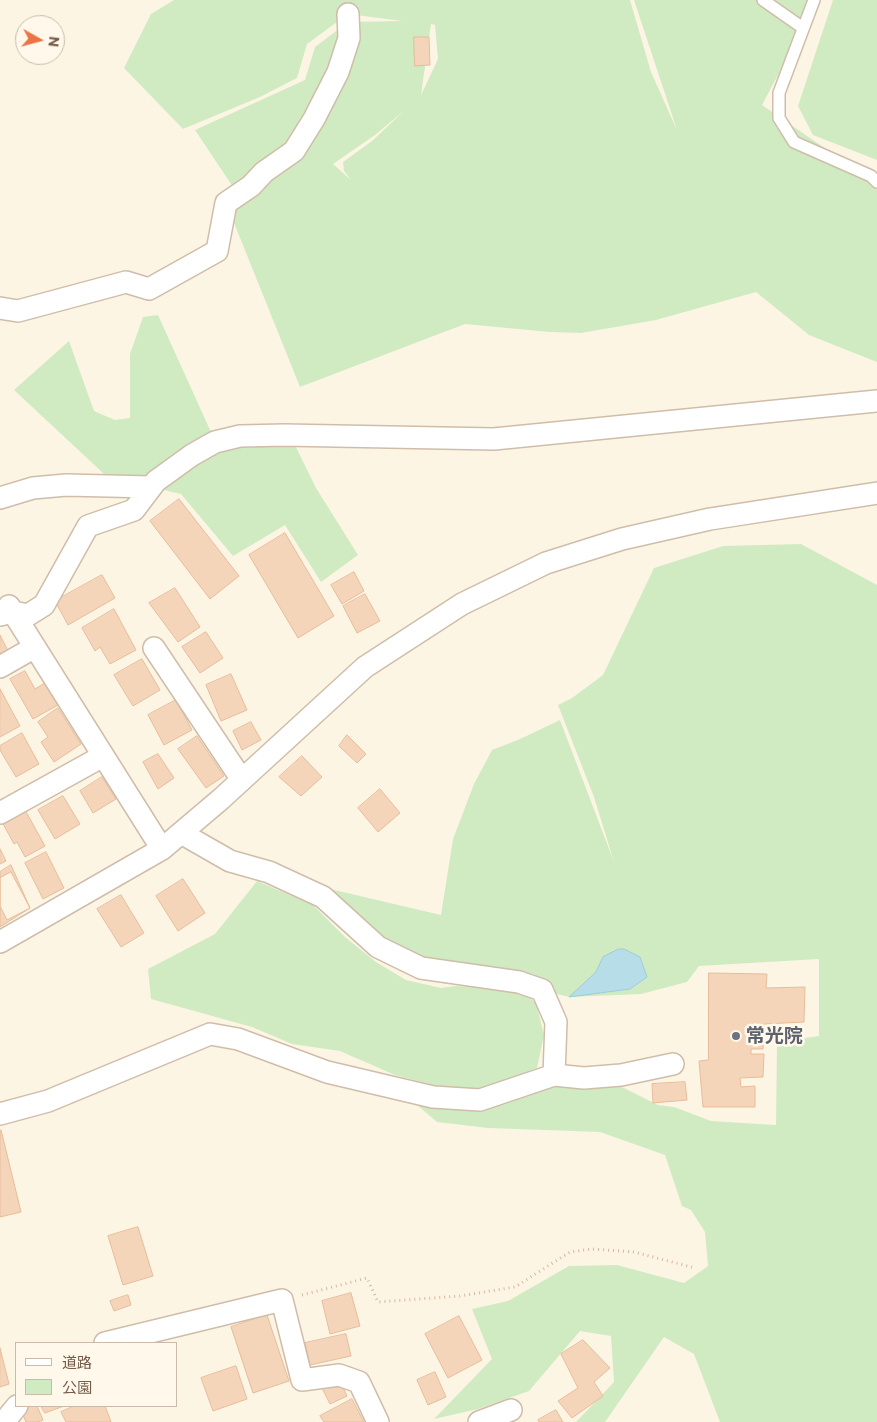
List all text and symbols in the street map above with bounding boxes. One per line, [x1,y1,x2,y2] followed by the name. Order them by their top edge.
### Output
[15,15,65,65] north arrow
[45,36,63,48] text: N
[746,1025,803,1047] place label: 常光院
[730,1030,742,1042] marker: 常光院
[15,1342,178,1407] legend
[62,1353,92,1371] text: 道路
[62,1378,92,1396] text: 公園

